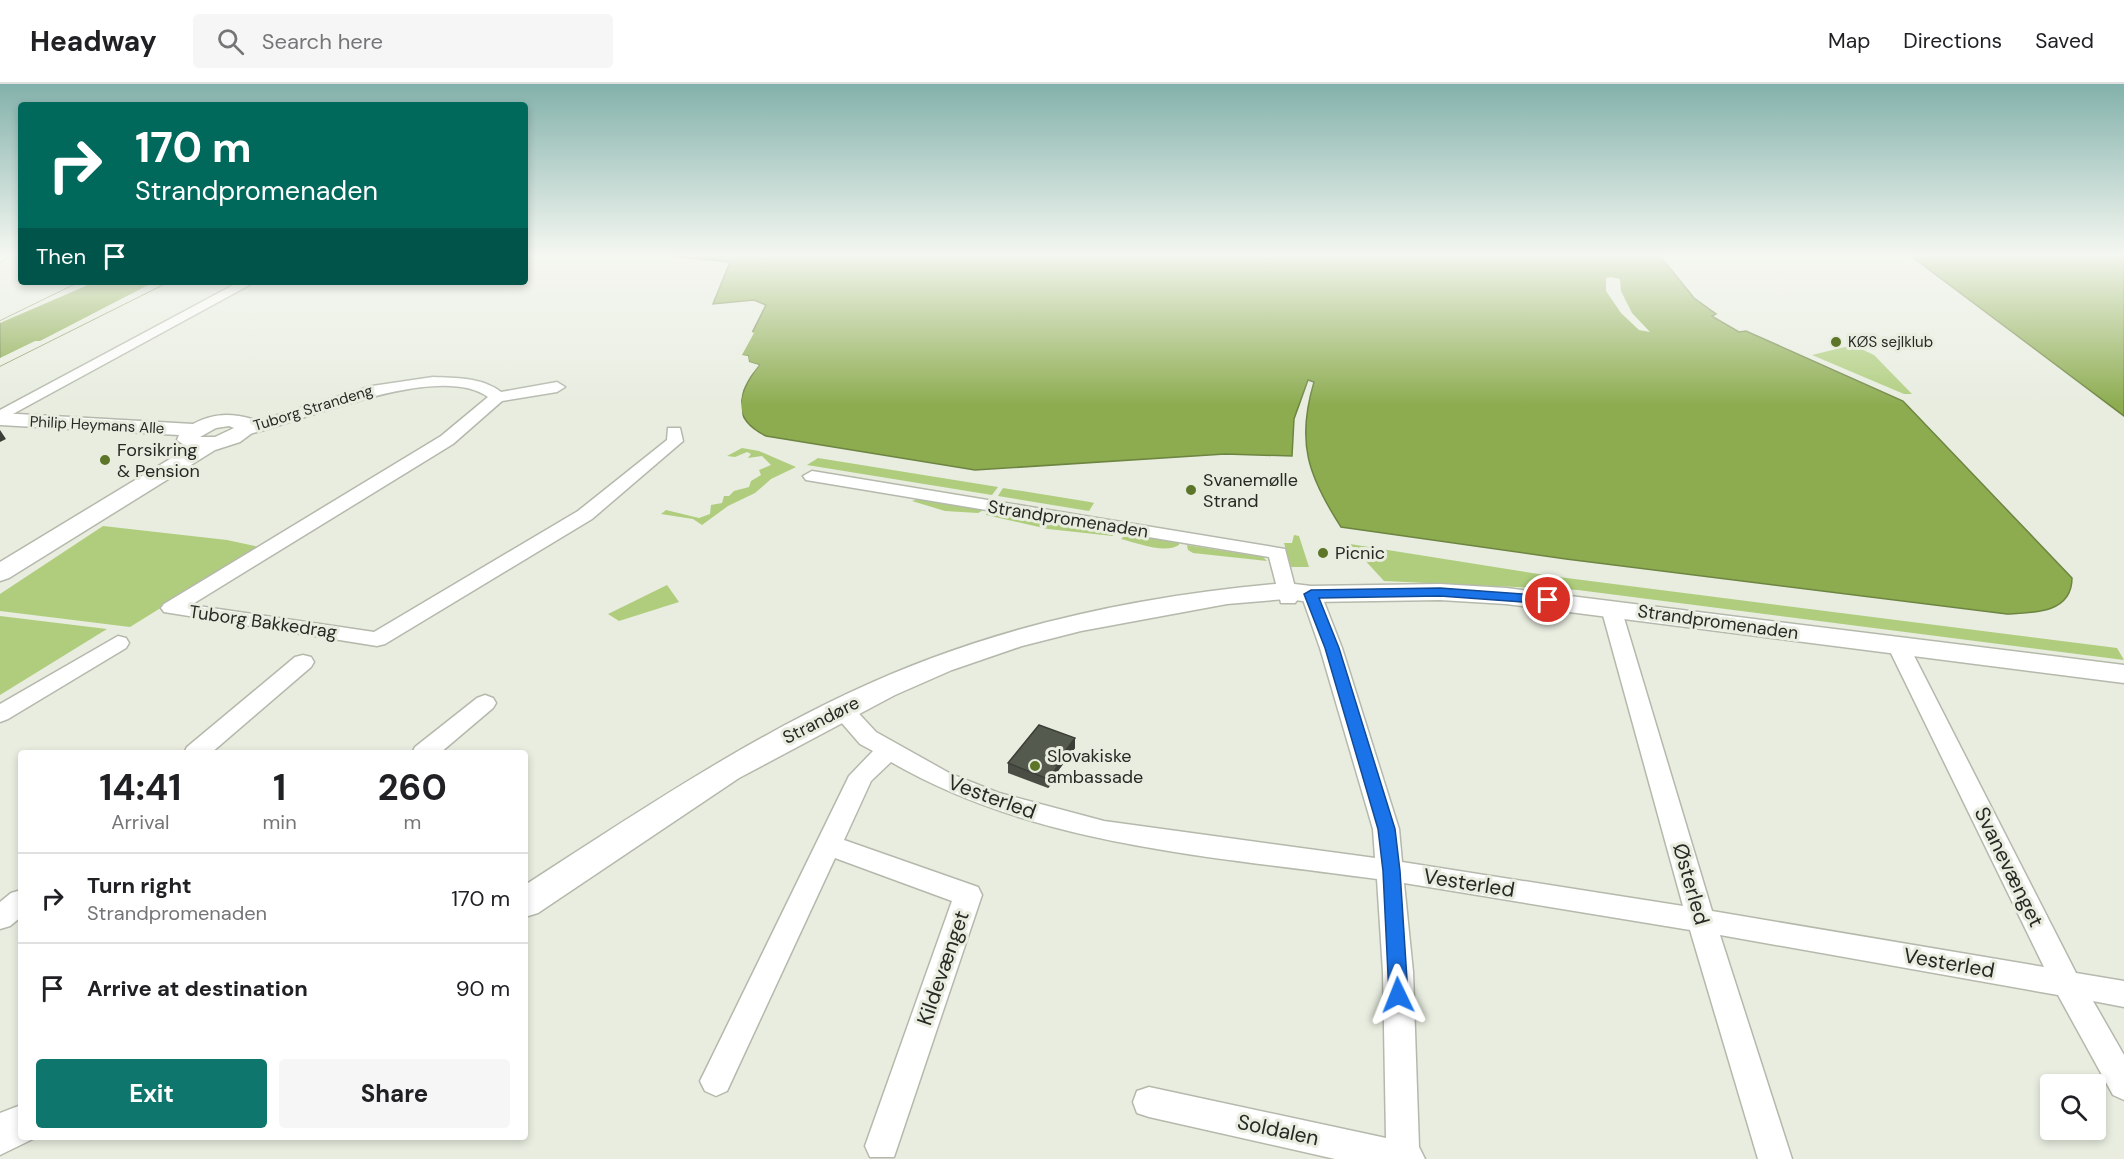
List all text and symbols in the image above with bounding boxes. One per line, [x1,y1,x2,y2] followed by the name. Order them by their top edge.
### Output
[193,14,613,68] search box
[30,23,157,60] text: Headway
[214,25,247,58] icon: search
[262,27,383,56] text: Search here
[1828,27,1870,55] text: Map
[1903,27,2002,55] text: Directions
[2035,27,2094,55] text: Saved
[135,120,252,175] text: 170 m
[36,126,114,204] icon: right
[135,173,378,208] text: Strandpromenaden
[98,240,131,273] icon: arrive
[36,242,86,271] text: Then
[1848,332,1933,352] place label: KØS sejlklub
[1829,335,1843,349] marker: KØS sejlklub
[251,380,375,436] street label: Tuborg Strandeng
[29,411,165,439] street label: Philip Heymans Alle
[117,438,200,483] place label: Forsikring & Pension
[98,453,112,467] marker: Forsikring & Pension
[1203,468,1298,513] place label: Svanemølle Strand
[1184,483,1198,497] marker: Svanemølle Strand
[986,494,1150,544] street label: Strandpromenaden
[1335,541,1385,565] place label: Picnic
[1316,546,1330,560] marker: Picnic
[1522,574,1573,625] pin
[1531,583,1564,616] icon: arrive
[1636,599,1800,645] street label: Strandpromenaden
[188,600,338,644] street label: Tuborg Bakkedrag
[779,690,863,750] street label: Strandøre
[1047,744,1143,789] place label: Slovakiske ambassade
[1028,759,1042,773] marker: Slovakiske ambassade
[99,764,181,811] text: 14:41
[273,764,286,811] text: 1
[378,764,447,811] text: 260
[944,768,1040,826] street label: Vesterled
[1968,802,2050,932] street label: Svanevænget
[111,809,169,835] text: Arrival
[263,809,297,835] text: min
[403,809,421,835] text: m
[1666,840,1716,928] street label: Østerled
[1421,862,1517,904] street label: Vesterled
[87,871,192,900] text: Turn right
[36,882,69,915] icon: right
[451,884,510,913] text: 170 m
[87,900,267,926] text: Strandpromenaden
[910,907,976,1029] street label: Kildevænget
[1901,941,1997,985] street label: Vesterled
[1366,963,1430,1027] position arrow
[36,972,69,1005] icon: arrive
[87,974,308,1003] text: Arrive at destination
[456,974,510,1003] text: 90 m
[36,1059,267,1128] button: Exit
[279,1059,510,1128] button: Share
[2040,1074,2106,1140] map controls
[2040,1074,2106,1140] button: search
[1235,1108,1321,1152] street label: Soldalen

